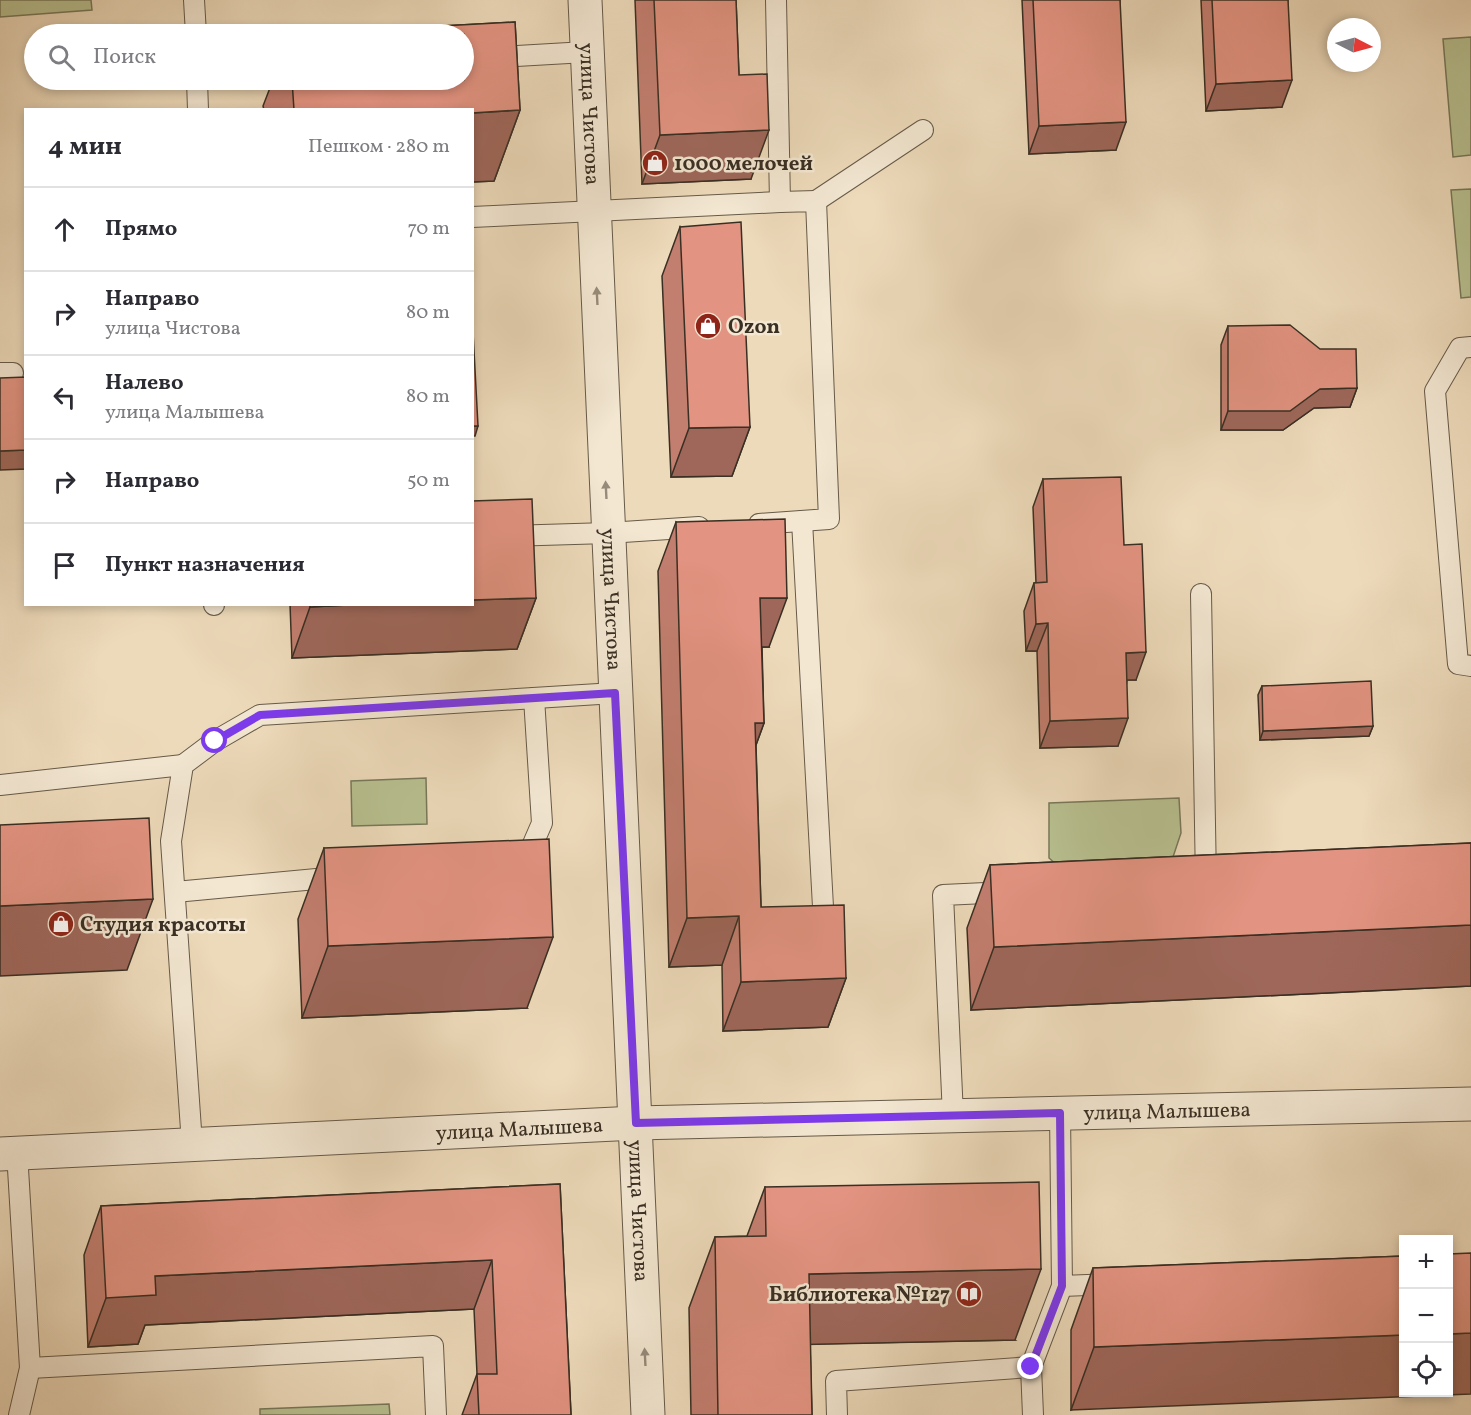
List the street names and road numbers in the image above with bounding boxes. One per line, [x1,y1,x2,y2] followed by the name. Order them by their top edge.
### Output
[571,42,606,186] street label: улица Чистова
[593,528,628,671] street label: улица Чистова
[1083,1096,1251,1129] street label: улица Малышева
[435,1112,604,1149] street label: улица Малышева
[620,1139,655,1283] street label: улица Чистова

